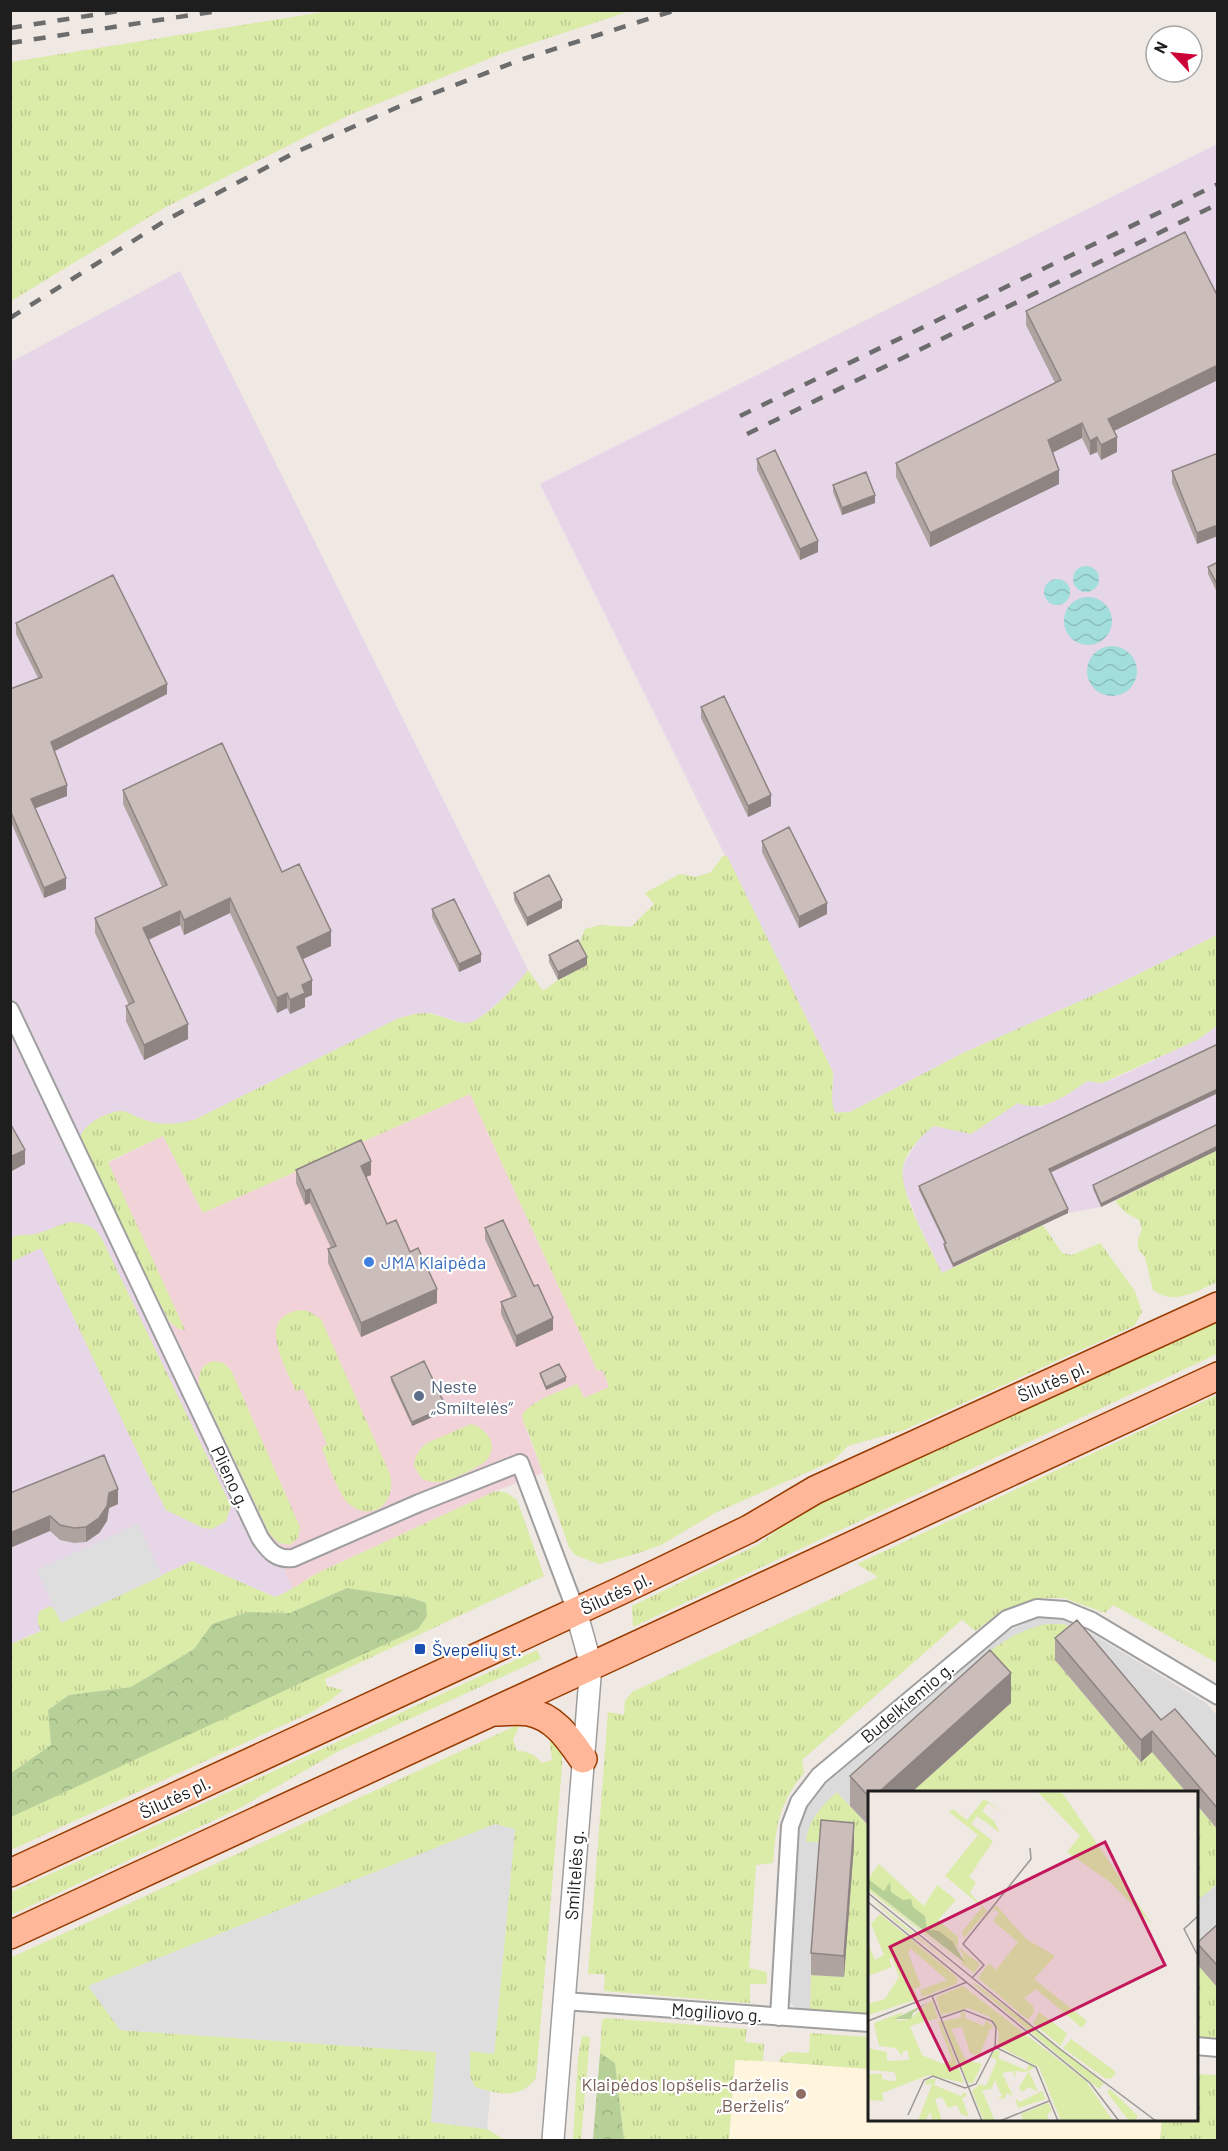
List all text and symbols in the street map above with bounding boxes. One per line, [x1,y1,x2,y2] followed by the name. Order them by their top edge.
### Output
[1144,24,1204,84] north arrow
[1149,38,1171,56] text: N
[381,1251,486,1273] place label: JMA Klaipėda
[362,1255,376,1269] marker: JMA Klaipėda
[1014,1356,1092,1406] street label: Šilutės pl.
[431,1375,513,1418] place label: Neste „Smiltelės“
[412,1389,426,1403] marker: Neste „Smiltelės“
[207,1442,255,1512] street label: Plieno g.
[577,1567,655,1619] street label: Šilutės pl.
[432,1638,522,1660] place label: Švepelių st.
[413,1642,427,1656] marker: Švepelių st.
[856,1657,958,1747] street label: Budelkiemio g.
[136,1771,214,1823] street label: Šilutės pl.
[868,1791,1198,2121] inset map
[560,1829,588,1921] street label: Smiltelės g.
[671,1998,763,2026] street label: Mogiliovo g.
[581,2073,789,2116] place label: Klaipėdos lopšelis-darželis „Berželis“
[794,2087,808,2101] marker: Klaipėdos lopšelis-darželis „Berželis“

